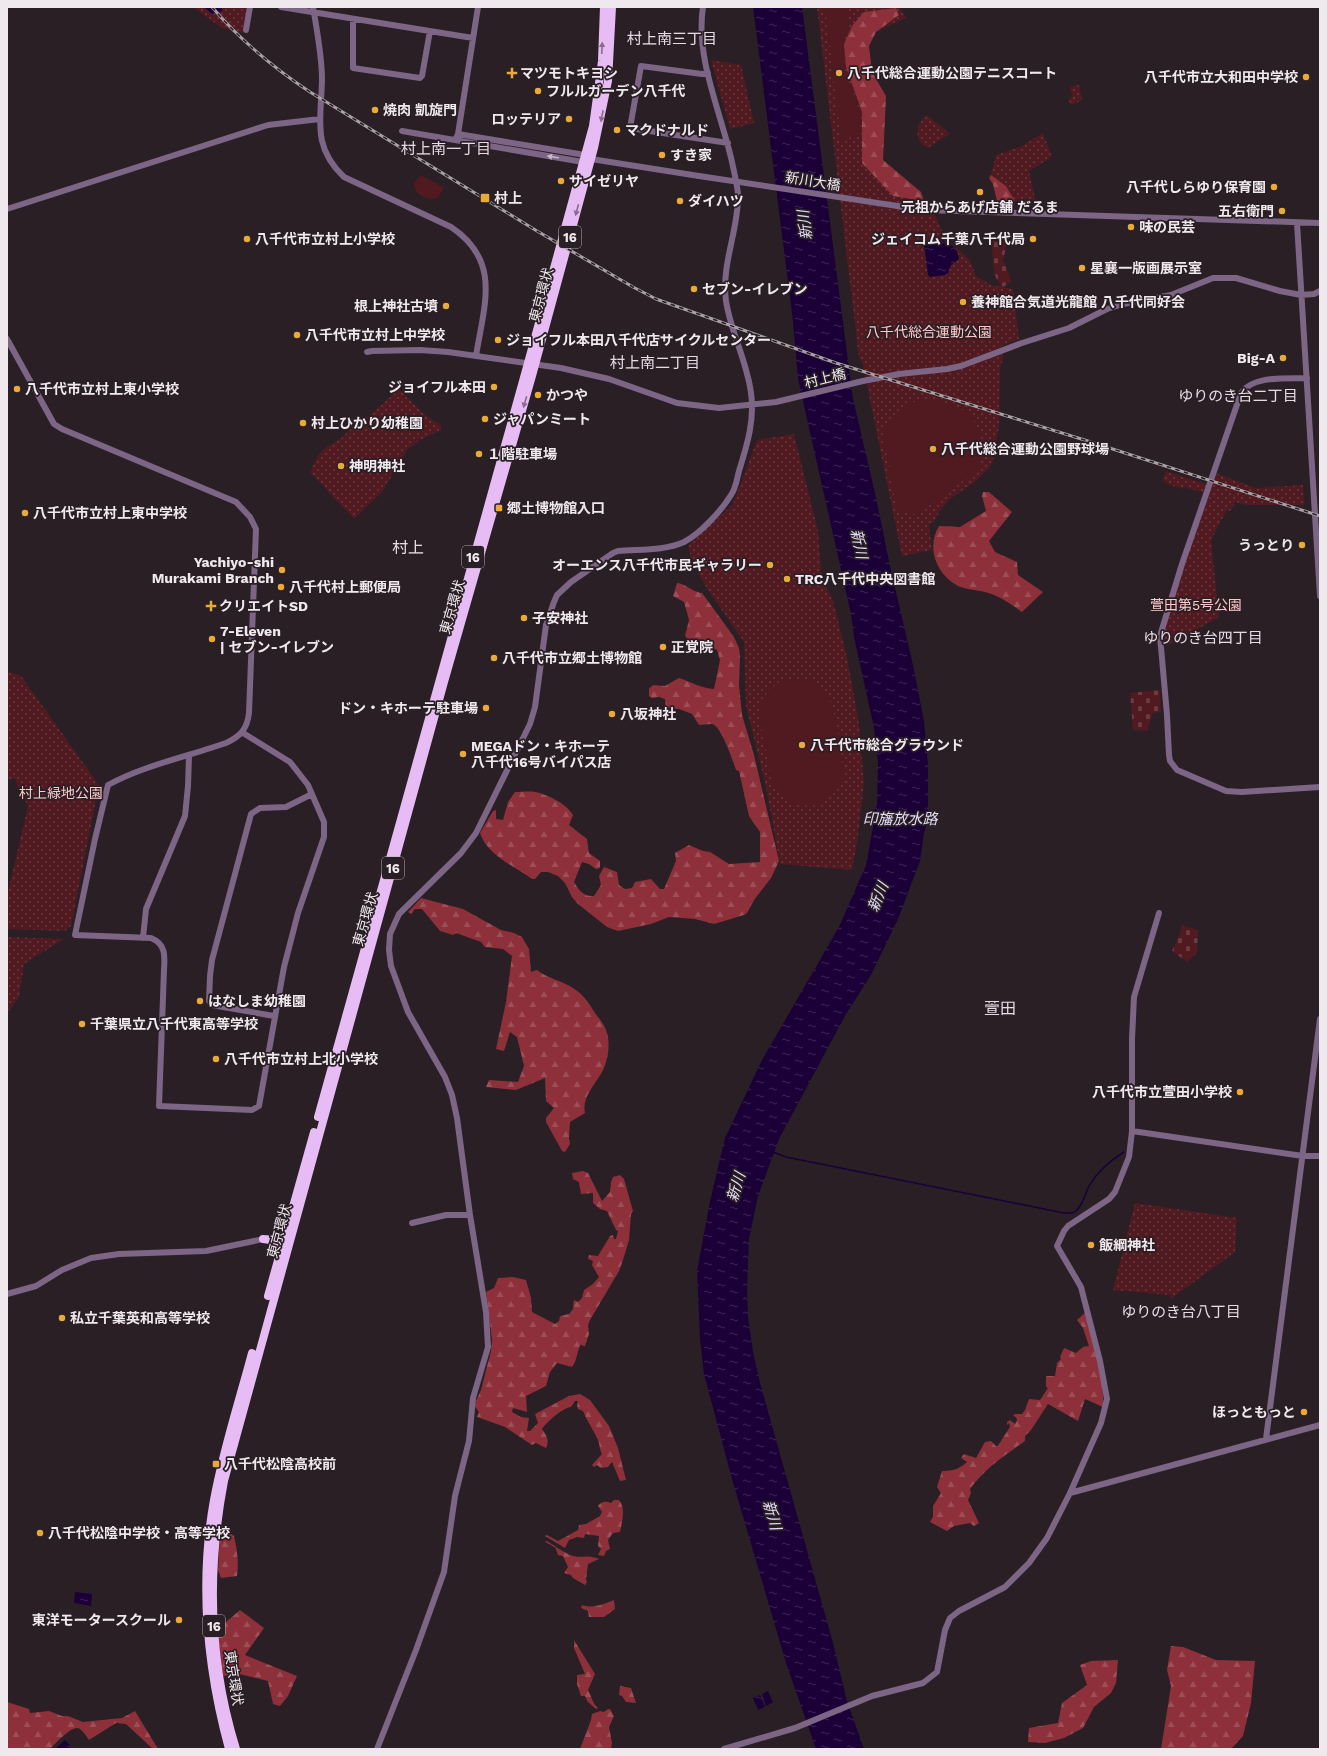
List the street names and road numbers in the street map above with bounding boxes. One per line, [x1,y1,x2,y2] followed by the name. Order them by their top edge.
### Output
[784,169,842,193] street label: 新川大橋
[559,226,581,248] road number: 16
[526,266,556,324] street label: 東京環状
[803,365,847,391] street label: 村上橋
[462,546,484,568] road number: 16
[437,578,467,636] street label: 東京環状
[382,857,404,879] road number: 16
[350,890,380,948] street label: 東京環状
[264,1202,294,1260] street label: 東京環状
[203,1615,225,1637] road number: 16
[222,1649,246,1707] street label: 東京環状

